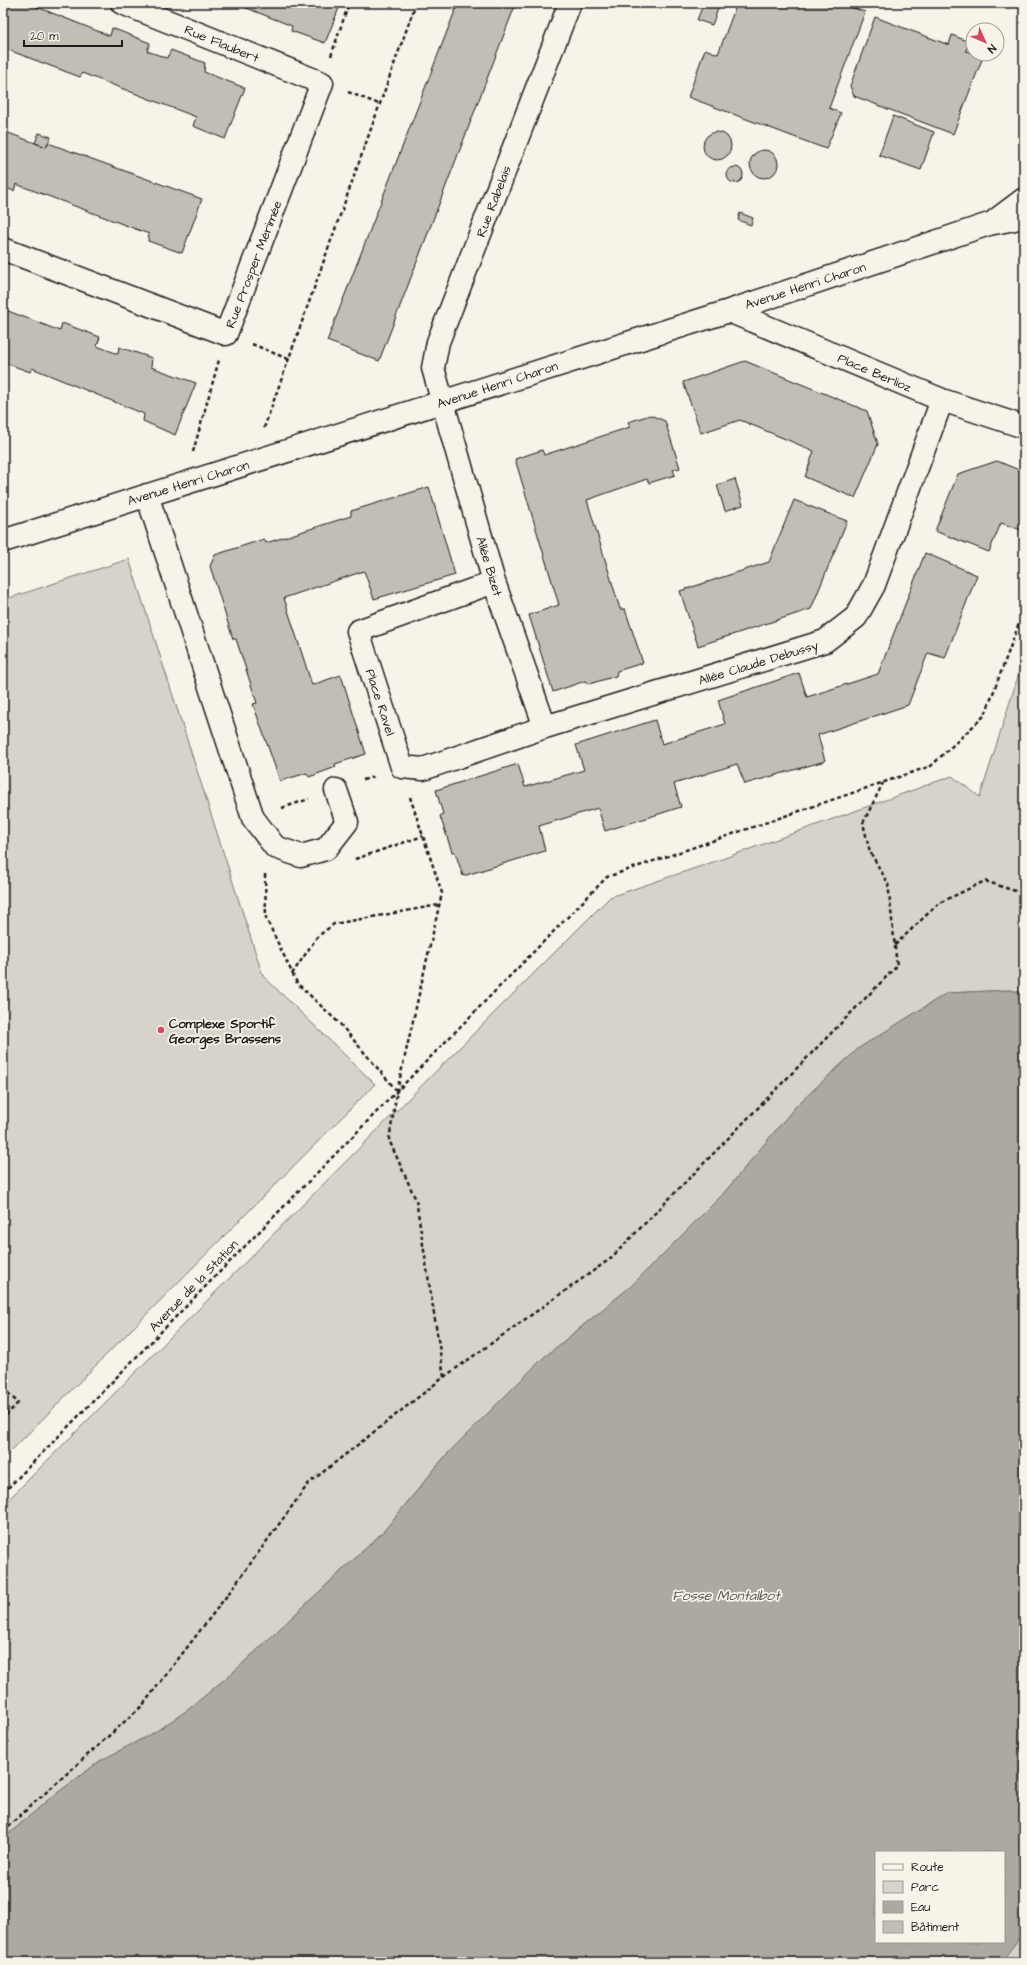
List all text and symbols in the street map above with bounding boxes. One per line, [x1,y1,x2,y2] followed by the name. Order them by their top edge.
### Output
[182,21,262,67] street label: Rue Flaubert
[24,22,122,48] scale bar
[965,22,1005,62] north arrow
[30,28,59,45] text: 20 m
[984,41,999,57] text: N
[472,162,516,240] street label: Rue Rabelais
[221,198,287,331] street label: Rue Prosper Mérimée
[742,258,869,314] street label: Avenue Henri Charon
[835,349,915,397] street label: Place Berlioz
[434,357,561,413] street label: Avenue Henri Charon
[125,456,252,510] street label: Avenue Henri Charon
[471,534,507,599] street label: Allée Bizet
[696,636,821,691] street label: Allée Claude Debussy
[361,667,399,738] street label: Place Ravel
[169,1015,282,1050] place label: Complexe Sportif Georges Brassens
[156,1025,166,1035] marker: Complexe Sportif Georges Brassens
[145,1235,243,1336] street label: Avenue de la Station
[672,1586,781,1606] water label: Fosse Montalbot
[875,1851,1005,1943] legend
[911,1859,944,1876] text: Route
[911,1879,939,1896] text: Parc
[911,1899,930,1916] text: Eau
[911,1919,959,1936] text: Bâtiment

